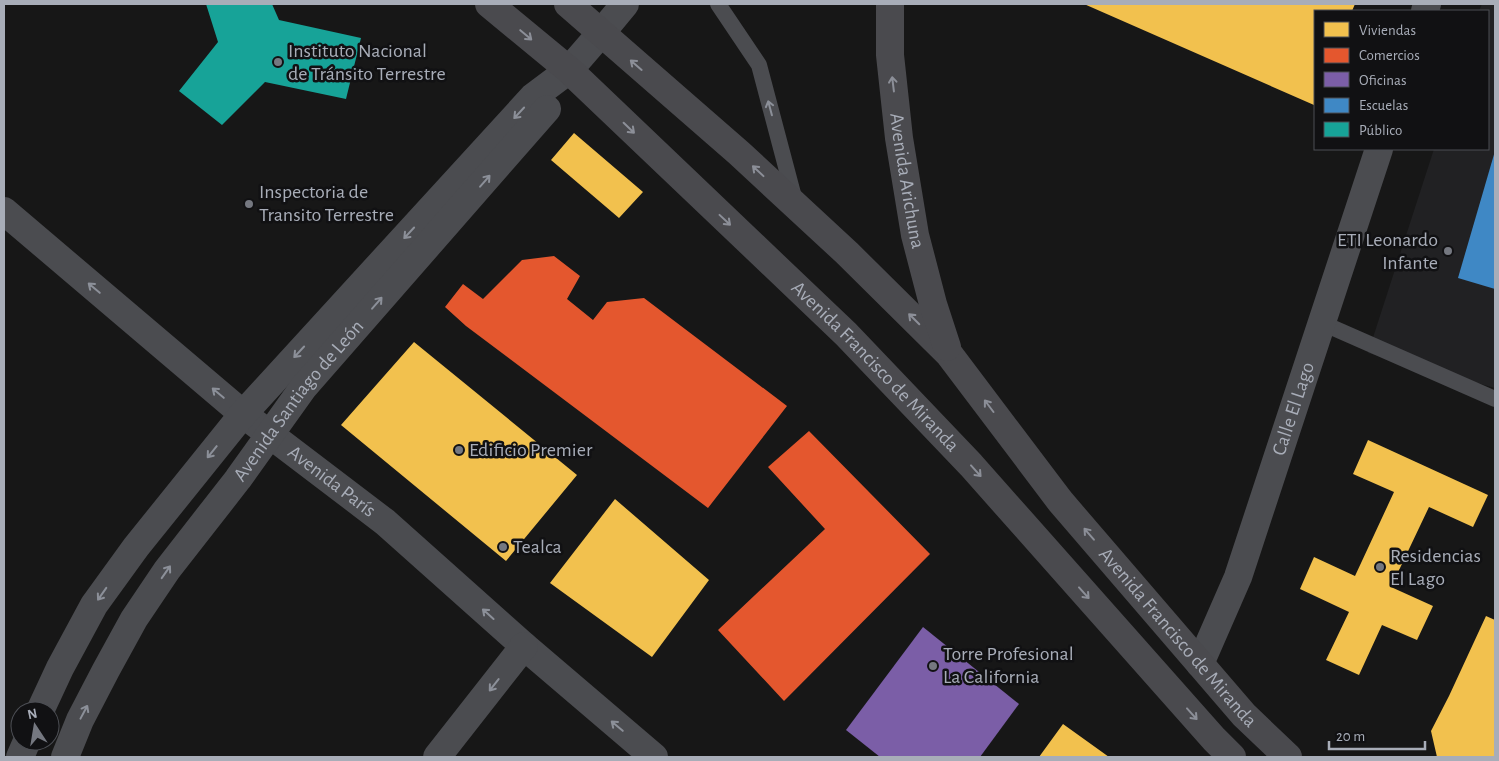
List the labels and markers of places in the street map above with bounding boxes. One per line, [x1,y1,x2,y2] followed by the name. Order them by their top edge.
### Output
[288,41,446,84] place label: Instituto Nacional de Tránsito Terrestre
[272,56,284,68] marker: Instituto Nacional de Tránsito Terrestre
[259,182,394,225] place label: Inspectoria de Transito Terrestre
[243,198,255,210] marker: Inspectoria de Transito Terrestre
[1337,230,1438,273] place label: ETI Leonardo Infante
[1442,245,1454,257] marker: ETI Leonardo Infante
[469,440,593,460] place label: Edificio Premier
[453,444,465,456] marker: Edificio Premier
[513,537,562,557] place label: Tealca
[497,541,509,553] marker: Tealca
[1390,546,1481,589] place label: Residencias El Lago
[1374,561,1386,573] marker: Residencias El Lago
[943,644,1074,687] place label: Torre Profesional La California
[927,660,939,672] marker: Torre Profesional La California

